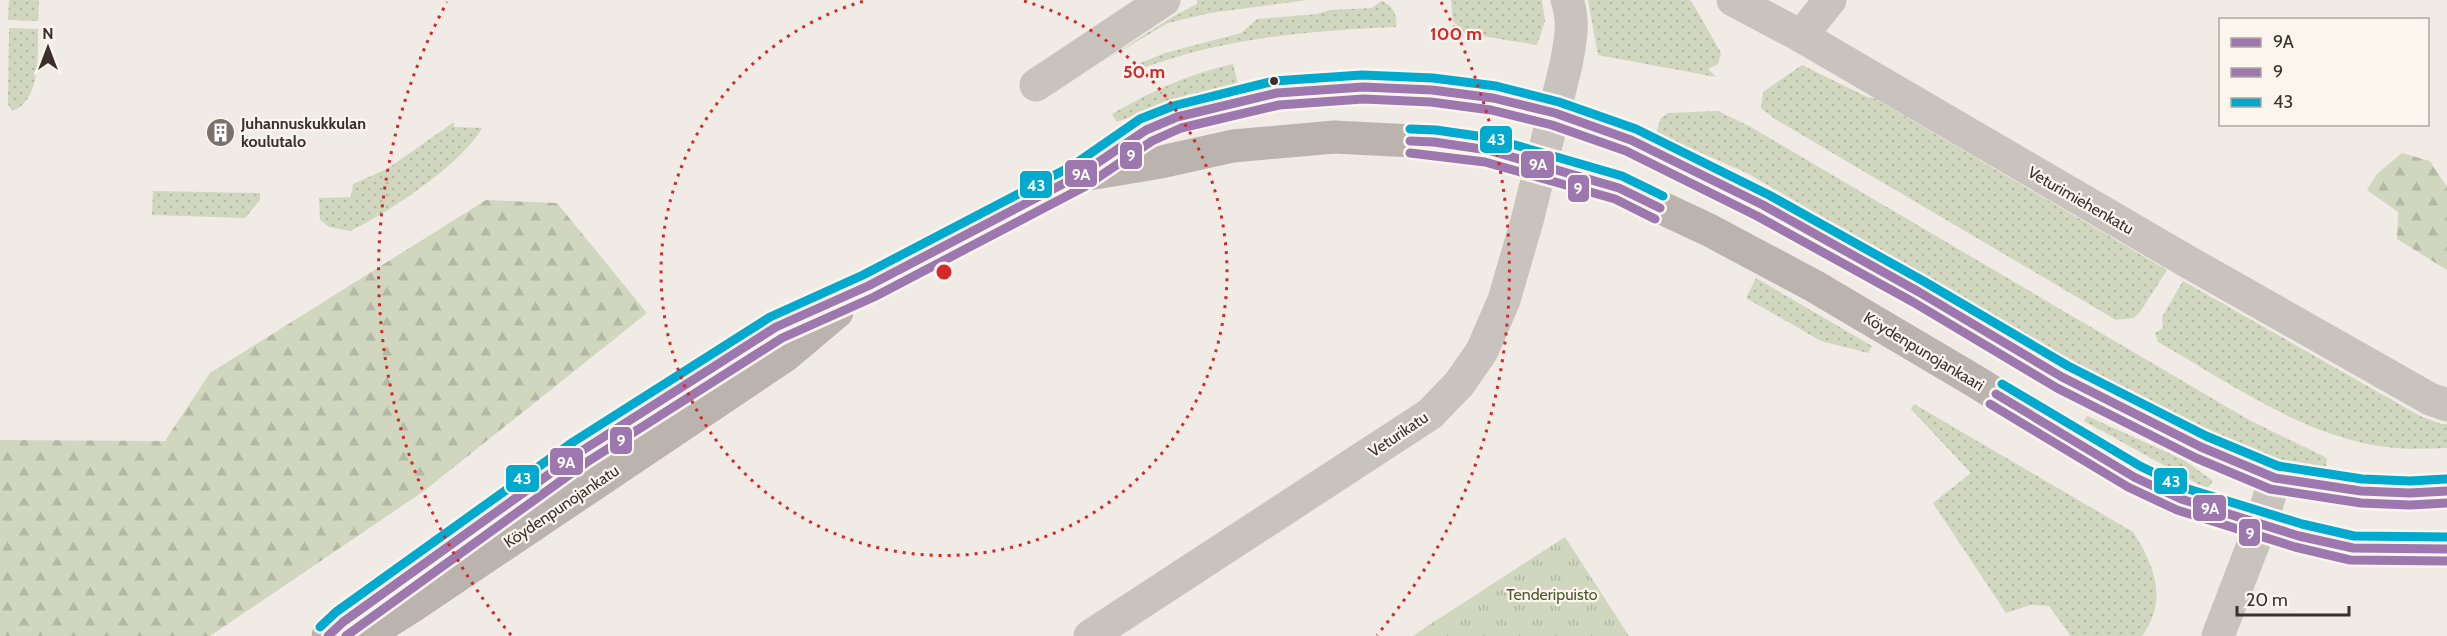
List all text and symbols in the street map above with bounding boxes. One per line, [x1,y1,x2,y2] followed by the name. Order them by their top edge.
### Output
[18,18,78,78] north arrow
[2219,18,2429,126] legend
[1430,23,1482,45] text: 100 m
[42,24,54,43] text: N
[2273,31,2294,53] text: 9A
[1123,61,1165,83] text: 50 m
[2273,61,2283,83] text: 9
[1268,75,1280,87] unlabelled marker
[2273,91,2293,113] text: 43
[240,114,366,151] place label: Juhannuskukkulan koulutalo
[204,116,236,148] building icon: Juhannuskukkulan koulutalo
[1479,125,1513,154] line badge: 43
[1487,130,1505,149] text: 43
[1119,141,1143,170] line badge: 9
[1127,146,1136,165] text: 9
[1520,150,1555,179] line badge: 9A
[1529,155,1547,174] text: 9A
[1064,159,1098,188] line badge: 9A
[2024,162,2137,238] street label: Veturimiehenkatu
[1072,165,1090,184] text: 9A
[1019,170,1053,199] line badge: 43
[1567,174,1590,203] line badge: 9
[1027,176,1045,195] text: 43
[1574,179,1583,198] text: 9
[934,262,954,282] centre of rings
[1860,308,1987,395] street label: Köydenpunojankaari
[1365,408,1432,461] street label: Veturikatu
[609,426,633,455] line badge: 9
[617,431,626,450] text: 9
[549,447,584,476] line badge: 9A
[557,453,575,472] text: 9A
[500,461,622,552] street label: Köydenpunojankatu
[505,464,540,493] line badge: 43
[2153,467,2188,495] line badge: 43
[513,469,531,488] text: 43
[2162,472,2180,491] text: 43
[2192,494,2227,522] line badge: 9A
[2201,499,2219,518] text: 9A
[2238,518,2261,547] line badge: 9
[2246,524,2255,543] text: 9
[2237,579,2350,617] scale bar
[1506,585,1598,604] park label: Tenderipuisto
[2246,589,2288,611] text: 20 m

